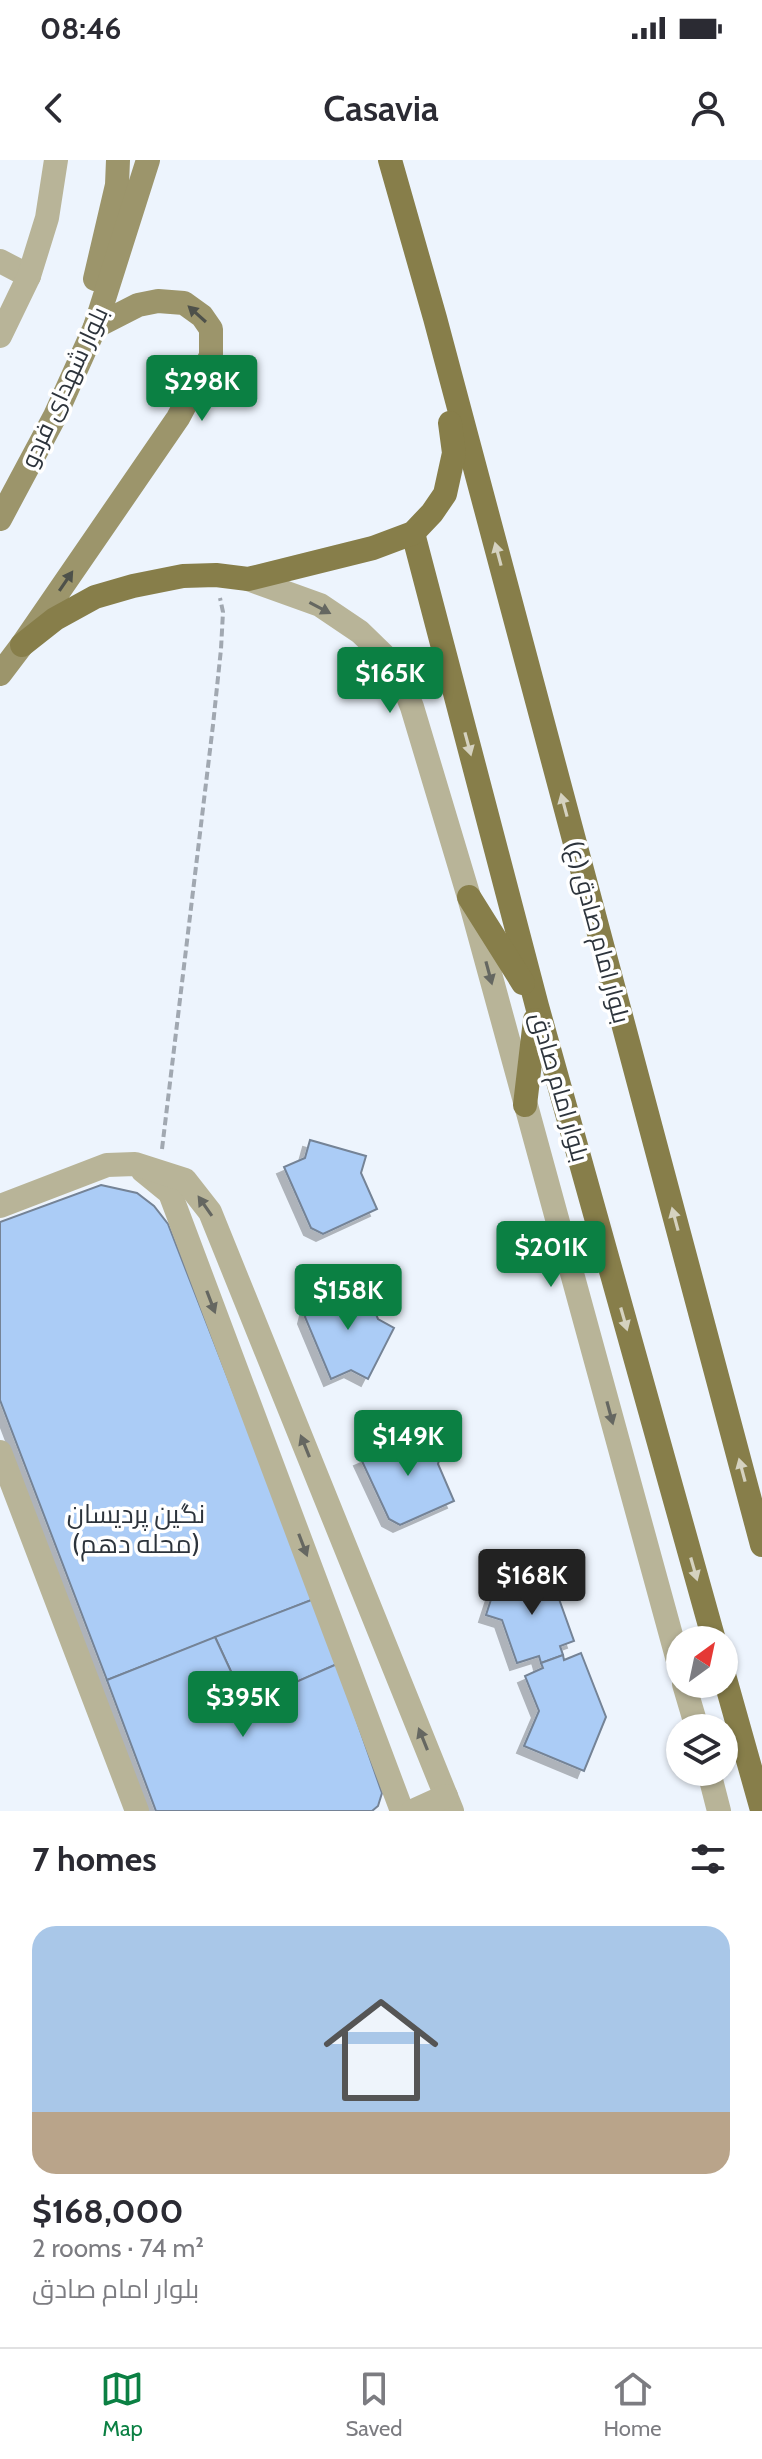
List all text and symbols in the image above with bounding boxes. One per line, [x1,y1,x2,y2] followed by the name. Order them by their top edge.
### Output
[40,10,121,47] text: 08:46
[32,86,76,130] icon: back
[323,86,439,130] text: Casavia
[686,86,730,130] icon: person
[14,302,114,472] street label: بلوار شهدای فردو
[187,305,207,323] one-way arrow
[146,355,258,423] pin: $298K
[164,365,240,397] text: $298K
[491,541,503,566] one-way arrow
[58,570,73,592] one-way arrow
[309,601,332,614] one-way arrow
[334,647,446,715] pin: $165K
[355,657,425,689] text: $165K
[463,731,475,756] one-way arrow
[558,792,570,817] one-way arrow
[558,837,636,1027] street label: بلوار امام صادق (ع)
[484,960,496,985] one-way arrow
[523,1009,595,1166] street label: بلوار امام صادق
[197,1195,213,1217] one-way arrow
[668,1206,680,1231] one-way arrow
[495,1221,607,1289] pin: $201K
[514,1231,588,1263] text: $201K
[292,1264,404,1332] pin: $158K
[313,1274,383,1306] text: $158K
[205,1290,218,1314] one-way arrow
[619,1306,631,1331] one-way arrow
[604,1400,616,1425] one-way arrow
[352,1410,464,1478] pin: $149K
[372,1420,444,1452] text: $149K
[298,1434,311,1458] one-way arrow
[735,1457,747,1482] one-way arrow
[67,1498,205,1562] district label: نگین پردیسان (محله دهم)
[297,1534,310,1558] one-way arrow
[476,1549,588,1617] pin: $168K
[689,1557,701,1582] one-way arrow
[496,1559,568,1591] text: $168K
[666,1626,738,1698] north arrow
[666,1626,738,1786] map controls
[187,1671,299,1739] pin: $395K
[206,1681,280,1713] text: $395K
[666,1714,738,1786] button: layers
[416,1726,429,1750] one-way arrow
[686,1837,730,1881] icon: filters
[32,1838,157,1880] text: 7 homes
[309,1978,453,2122] icon: home
[32,2190,184,2232] text: $168,000
[32,2232,204,2264] text: 2 rooms · 74 m²
[32,2273,199,2305] text: بلوار امام صادق
[100,2367,144,2442] tab: Map
[345,2367,403,2442] tab: Saved
[604,2367,661,2442] tab: Home

